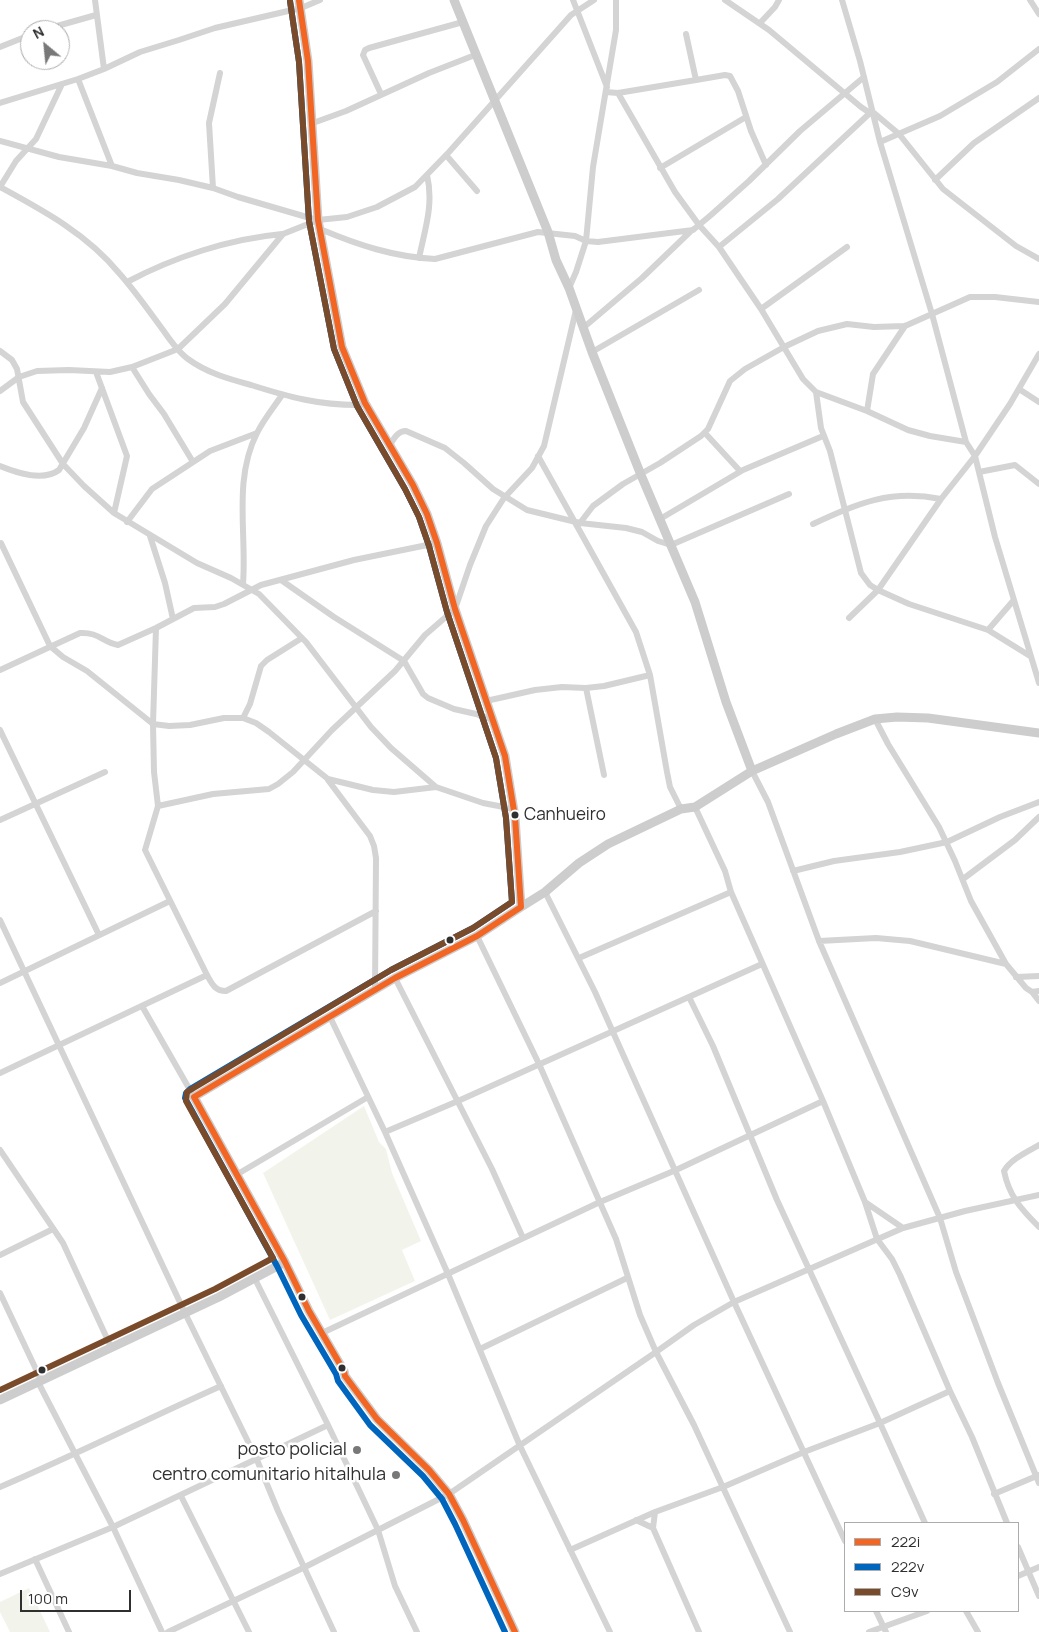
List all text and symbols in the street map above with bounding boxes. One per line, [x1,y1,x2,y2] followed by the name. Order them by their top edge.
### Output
[20,20,70,70] north arrow
[29,21,47,43] text: N
[524,805,606,825] place label: Canhueiro
[510,810,520,820] marker: Canhueiro
[445,935,455,945] unlabelled marker
[297,1292,307,1302] unlabelled marker
[337,1363,347,1373] unlabelled marker
[37,1365,47,1375] unlabelled marker
[237,1439,347,1461] place label: posto policial
[351,1444,363,1456] marker: posto policial
[152,1464,386,1486] place label: centro comunitario hitalhula
[390,1469,402,1481] marker: centro comunitario hitalhula
[844,1522,1019,1612] legend
[891,1531,920,1552] text: 222i
[891,1556,924,1577] text: 222v
[22,1580,134,1612] scale bar
[891,1581,919,1602] text: C9v
[28,1588,68,1609] text: 100 m

